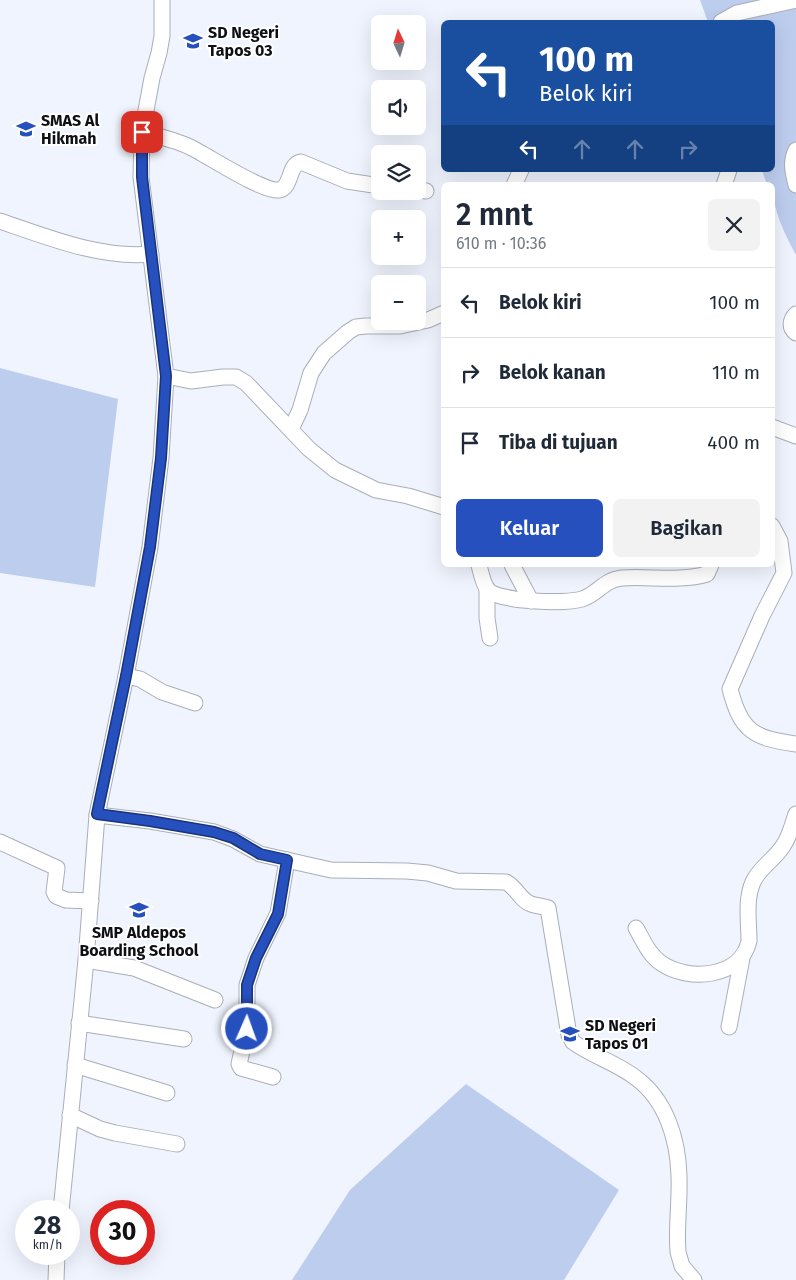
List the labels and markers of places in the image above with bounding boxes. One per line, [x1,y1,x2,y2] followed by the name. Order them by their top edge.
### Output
[208,23,279,60] place label: SD Negeri Tapos 03
[182,30,204,52] school or university icon: SD Negeri Tapos 03
[41,111,99,148] place label: SMAS Al Hikmah
[121,111,163,153] pin
[15,118,37,140] school or university icon: SMAS Al Hikmah
[128,899,150,921] school or university icon: SMP Aldepos Boarding School
[79,923,199,960] place label: SMP Aldepos Boarding School
[585,1016,656,1053] place label: SD Negeri Tapos 01
[559,1023,581,1045] school or university icon: SD Negeri Tapos 01

